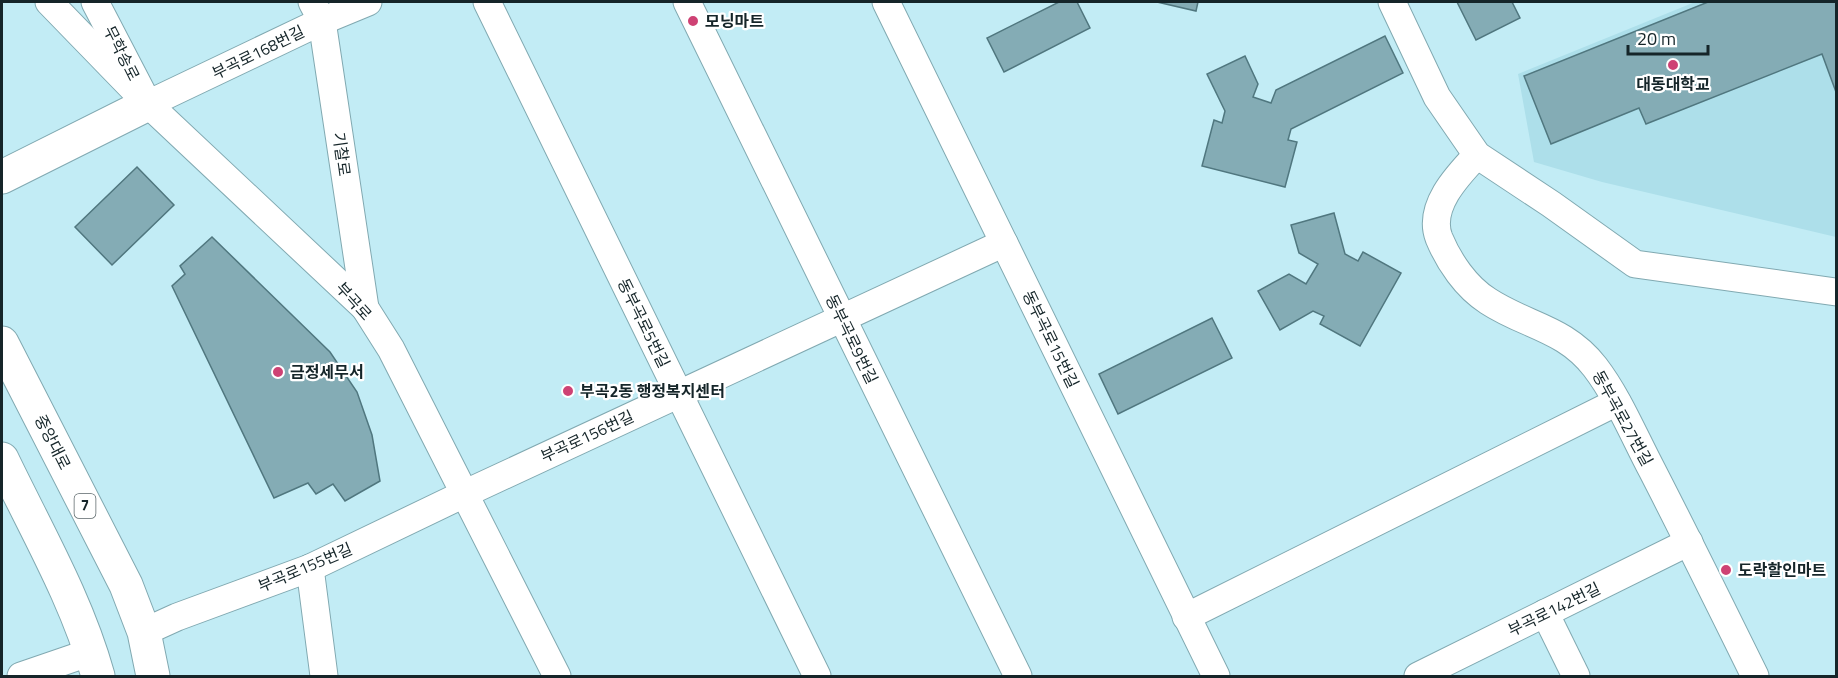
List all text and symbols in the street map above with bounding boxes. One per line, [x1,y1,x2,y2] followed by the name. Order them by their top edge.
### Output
[705,9,764,33] place label: 모닝마트
[686,14,700,28] marker: 모닝마트
[1628,18,1708,56] scale bar
[208,19,308,85] street label: 부곡로168번길
[98,21,146,85] street label: 무학송로
[1637,25,1676,52] text: 20 m
[1666,58,1680,72] marker: 대동대학교
[1636,72,1710,96] place label: 대동대학교
[327,130,357,178] street label: 기찰로
[612,274,676,372] street label: 동부곡로5번길
[330,277,378,326] street label: 부곡로
[1017,286,1085,392] street label: 동부곡로15번길
[820,290,884,388] street label: 동부곡로9번길
[290,360,364,384] place label: 금정세무서
[271,365,285,379] marker: 금정세무서
[1587,366,1659,470] street label: 동부곡로27번길
[580,379,725,403] place label: 부곡2동 행정복지센터
[561,384,575,398] marker: 부곡2동 행정복지센터
[536,404,638,468] street label: 부곡로156번길
[29,410,77,474] street label: 중앙대로
[74,494,96,518] road number: 7
[254,536,356,598] street label: 부곡로155번길
[1738,558,1827,582] place label: 도락할인마트
[1719,563,1733,577] marker: 도락할인마트
[1504,576,1604,642] street label: 부곡로142번길

